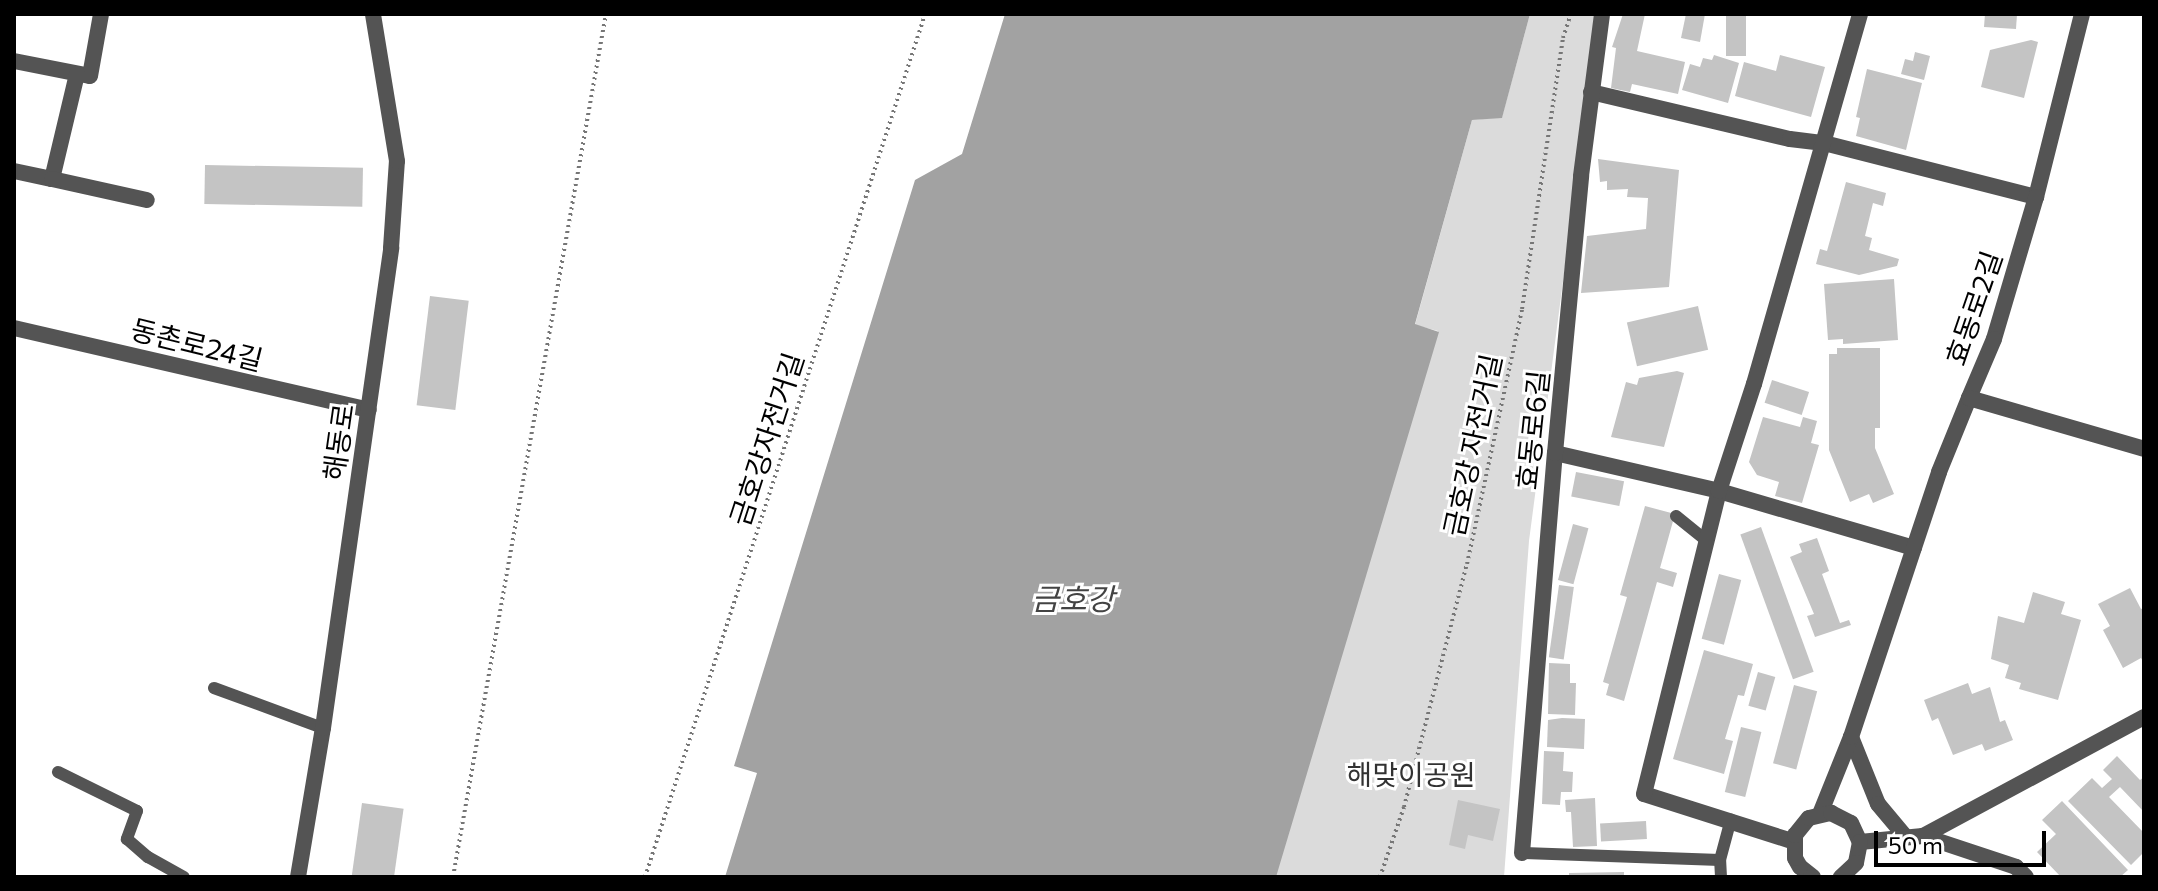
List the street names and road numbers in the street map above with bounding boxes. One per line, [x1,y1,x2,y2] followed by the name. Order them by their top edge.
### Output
[1938,246,2008,370] street label: 효동로2길
[127,311,267,377] street label: 동촌로24길
[722,348,810,530] street label: 금호강자전거길
[1436,351,1508,539] street label: 금호강 자전거길
[1509,369,1555,491] street label: 효동로6길
[316,401,360,483] street label: 해동로

